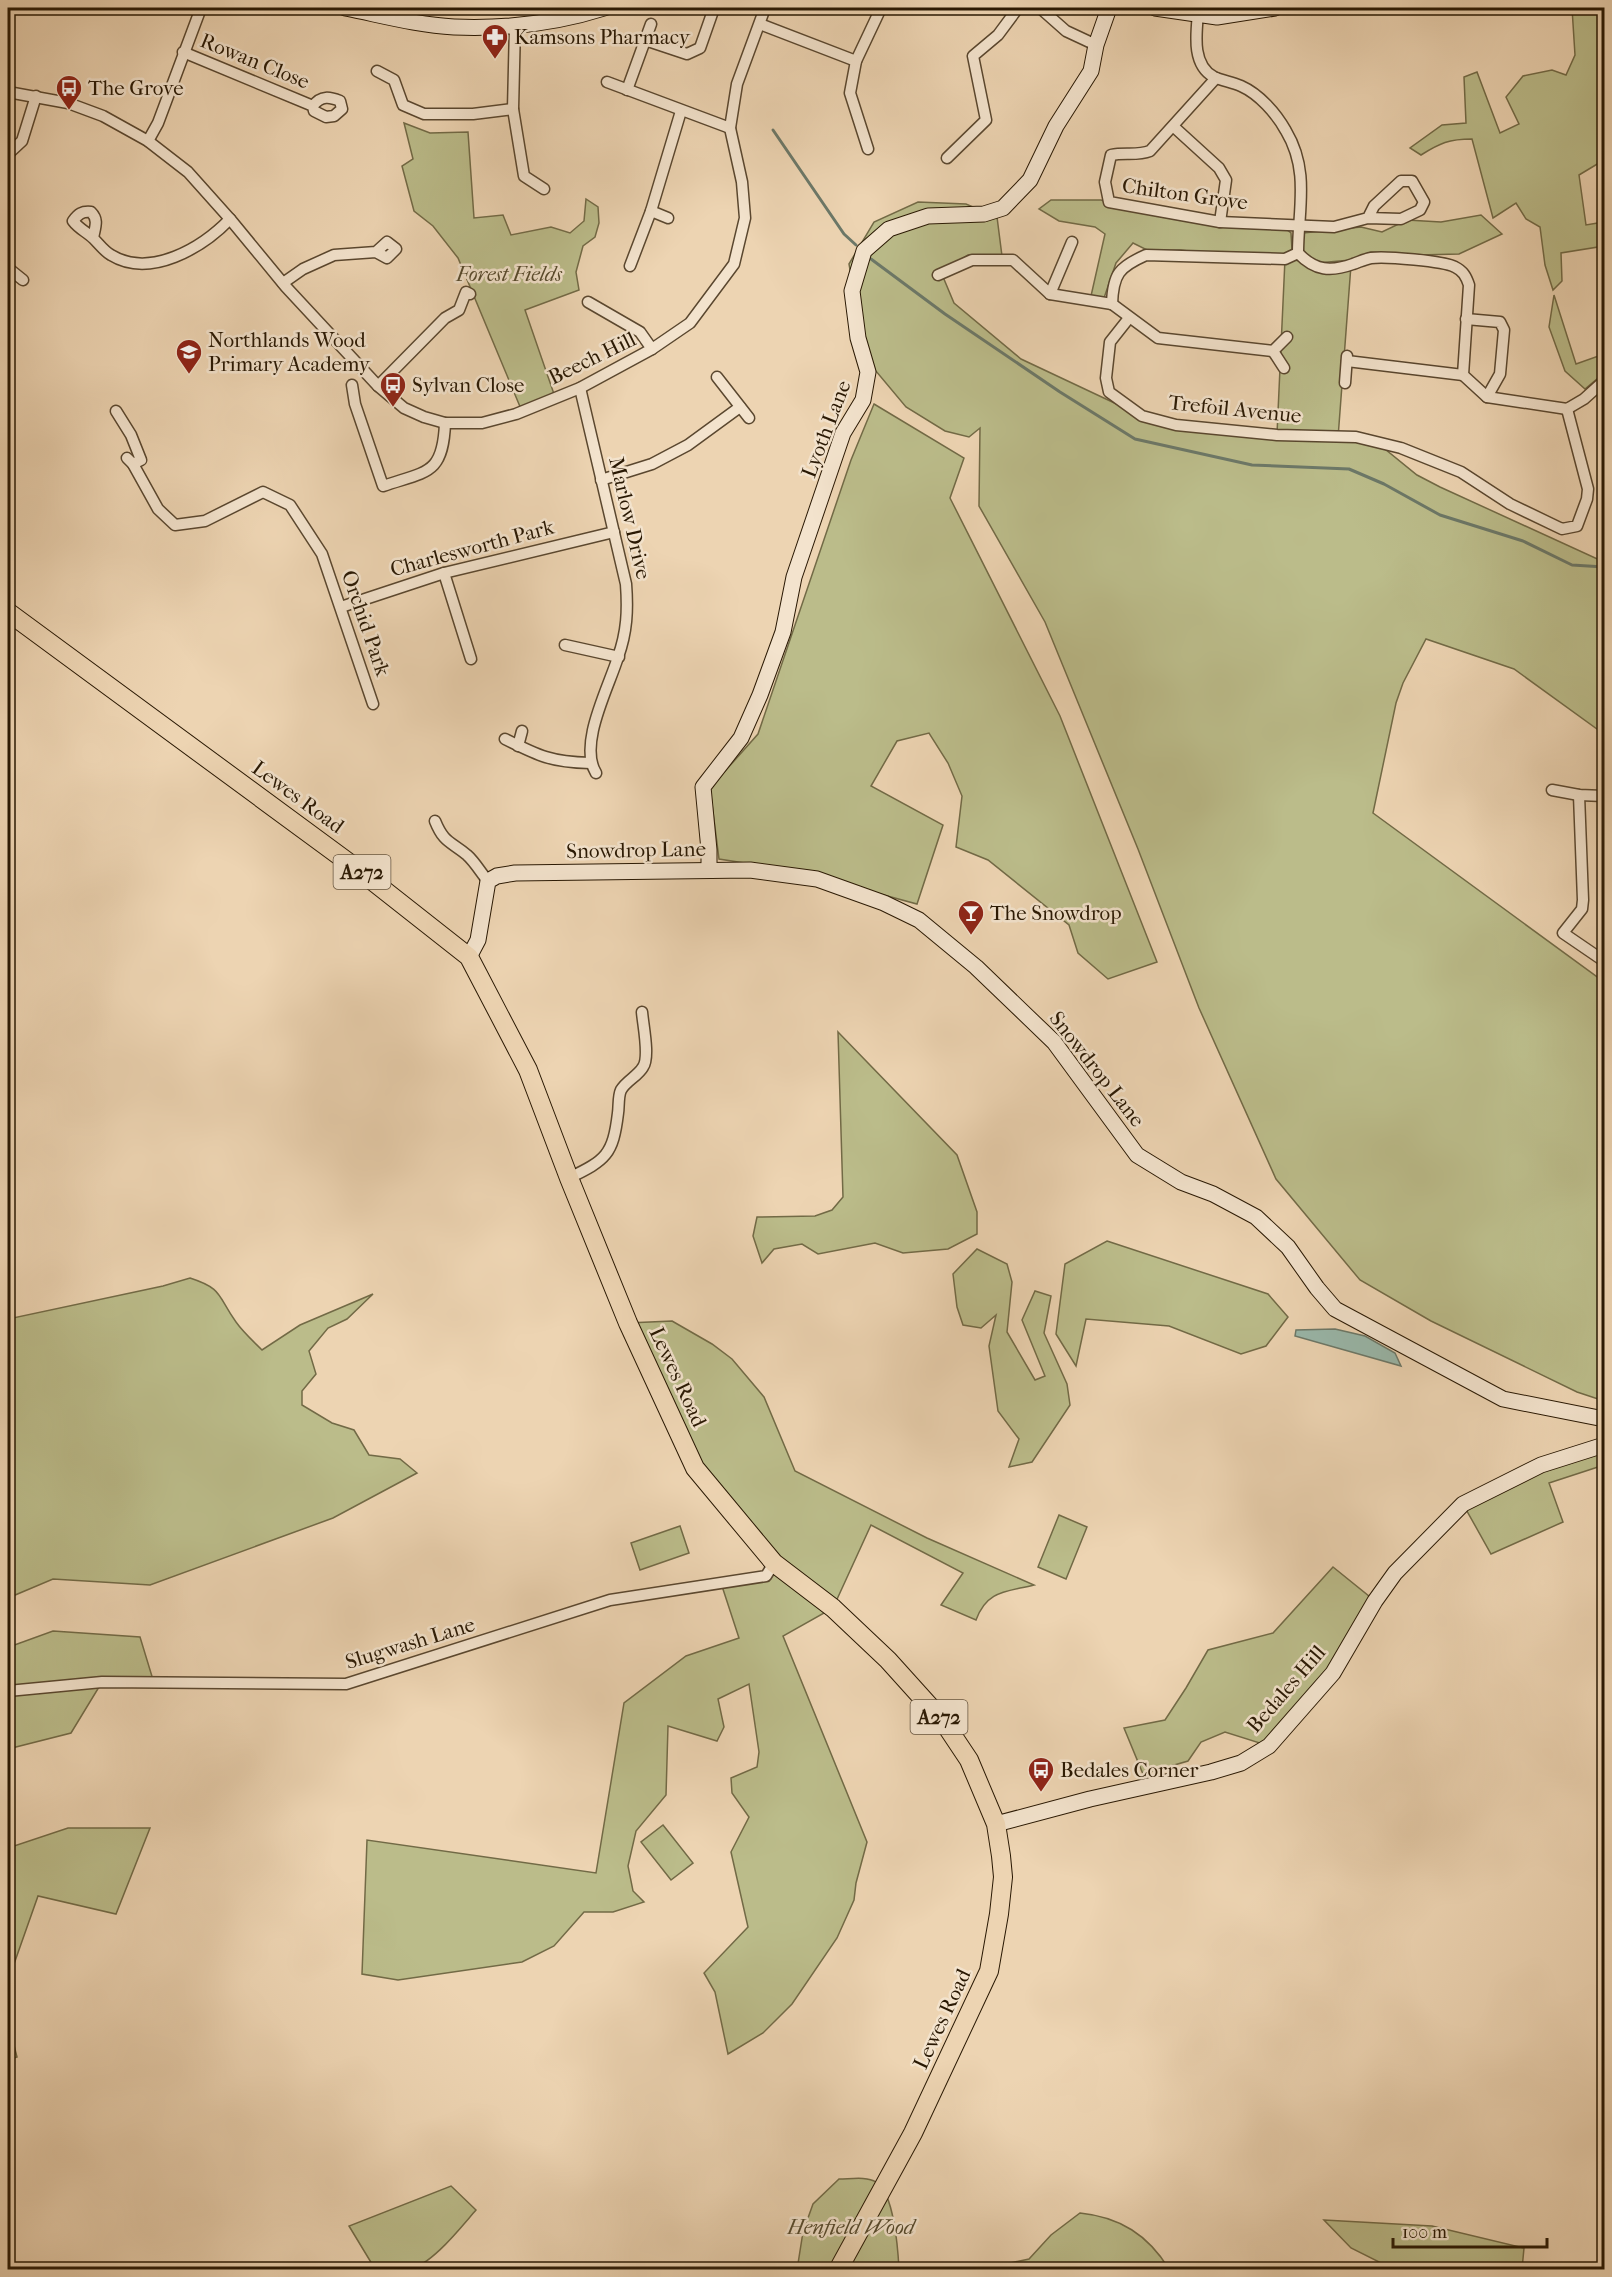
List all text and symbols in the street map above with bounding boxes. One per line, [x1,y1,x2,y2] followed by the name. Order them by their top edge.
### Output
[480,22,510,60] pharmacy icon: Kamsons Pharmacy
[514,25,691,49] place label: Kamsons Pharmacy
[197,28,313,94] street label: Rowan Close
[54,73,84,111] bus stop icon: The Grove
[88,76,184,100] place label: The Grove
[1120,173,1250,215] street label: Chilton Grove
[455,262,562,286] park label: Forest Fields
[544,326,640,389] street label: Beech Hill
[208,328,371,376] place label: Northlands Wood Primary Academy
[174,337,204,375] school or university icon: Northlands Wood Primary Academy
[378,370,408,408] bus stop icon: Sylvan Close
[412,373,524,397] place label: Sylvan Close
[796,377,856,481] street label: Lyoth Lane
[1167,390,1303,428] street label: Trefoil Avenue
[604,454,656,582] street label: Marlow Drive
[388,515,557,581] street label: Charlesworth Park
[337,567,395,679] street label: Orchid Park
[247,756,349,839] street label: Lewes Road
[566,837,706,863] street label: Snowdrop Lane
[334,855,391,889] road number: A272
[956,898,986,936] bar icon: The Snowdrop
[990,901,1122,925] place label: The Snowdrop
[1045,1007,1149,1131] street label: Snowdrop Lane
[644,1323,712,1431] street label: Lewes Road
[342,1612,478,1674] street label: Slugwash Lane
[1242,1640,1331,1738] street label: Bedales Hill
[910,1700,968,1734] road number: A272
[1026,1755,1056,1793] bus stop icon: Bedales Corner
[1060,1758,1199,1782] place label: Bedales Corner
[908,1965,976,2073] street label: Lewes Road
[1393,2211,1548,2249] scale bar
[787,2215,917,2239] park label: Henfield Wood
[1402,2222,1447,2243] text: 100 m

